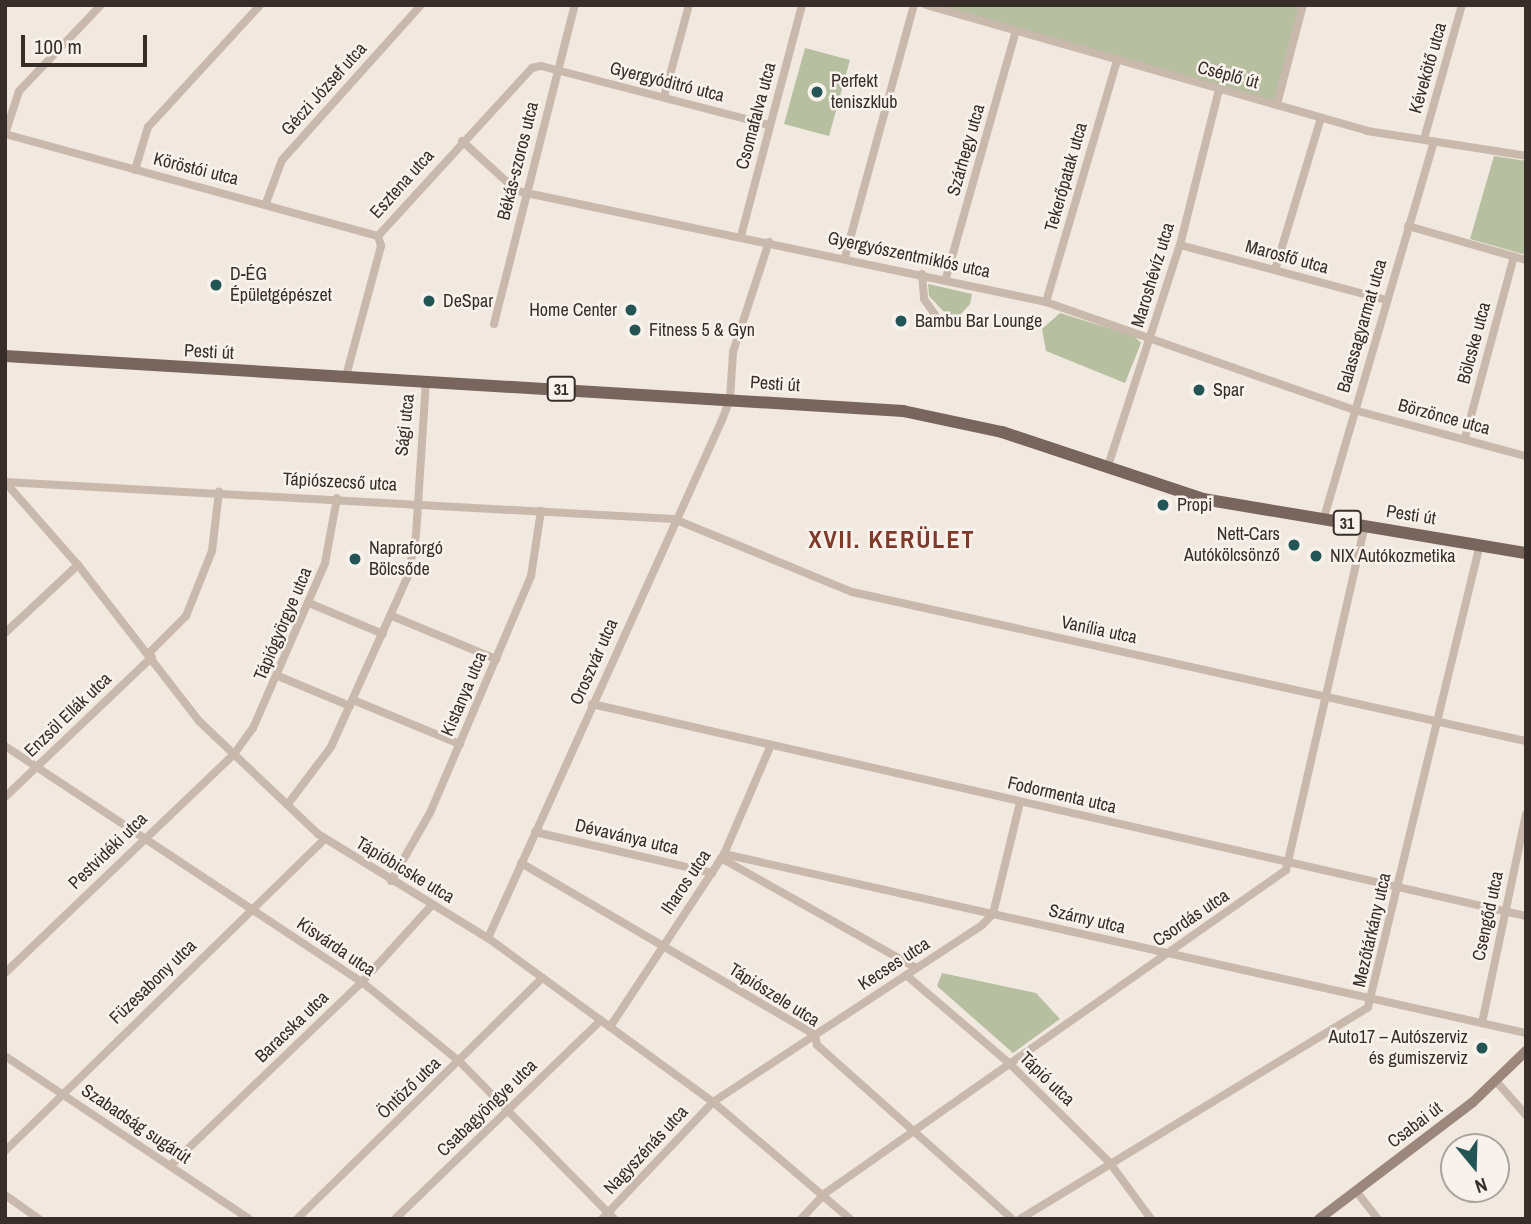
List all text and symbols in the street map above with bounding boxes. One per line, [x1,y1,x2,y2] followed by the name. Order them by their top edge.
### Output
[1405,20,1451,116] street label: Kévekötő utca
[24,21,150,65] scale bar
[34,32,82,61] text: 100 m
[277,38,371,140] street label: Géczi József utca
[1195,56,1261,94] street label: Cséplő út
[607,57,727,107] street label: Gyergyóditró utca
[731,60,781,172] street label: Csomafalva utca
[831,71,897,114] place label: Perfekt teniszklub
[809,84,825,100] marker: Perfekt teniszklub
[493,99,543,223] street label: Békás-szoros utca
[943,102,989,198] street label: Szárhegy utca
[1040,120,1092,234] street label: Tekerőpatak utca
[365,145,439,223] street label: Esztena utca
[151,148,241,190] street label: Köröstói utca
[1127,220,1179,330] street label: Maroshévíz utca
[826,227,992,283] street label: Gyergyószentmiklós utca
[1243,236,1331,278] street label: Marosfő utca
[1333,257,1391,395] street label: Balassagyarmat utca
[230,264,332,306] place label: D-ÉG Épületgépészet
[208,277,224,293] marker: D-ÉG Épületgépészet
[443,290,493,312] place label: DeSpar
[421,293,437,309] marker: DeSpar
[529,299,617,321] place label: Home Center
[1453,300,1495,386] street label: Bölcske utca
[623,302,639,318] marker: Home Center
[915,310,1042,332] place label: Bambu Bar Lounge
[893,313,909,329] marker: Bambu Bar Lounge
[649,319,755,341] place label: Fitness 5 & Gyn
[627,322,643,338] marker: Fitness 5 & Gyn
[183,340,235,364] street label: Pesti út
[749,371,801,397] street label: Pesti út
[545,376,577,402] road number: 31
[1213,379,1244,401] place label: Spar
[1191,382,1207,398] marker: Spar
[391,393,419,457] street label: Sági utca
[1396,394,1492,440] street label: Börzönce utca
[282,468,398,496] street label: Tápiószecső utca
[1177,494,1212,516] place label: Propi
[1155,497,1171,513] marker: Propi
[1385,500,1437,530] street label: Pesti út
[1331,510,1363,536] road number: 31
[1184,524,1280,566] place label: Nett-Cars Autókölcsönző
[810,526,974,554] district label: XVII. KERÜLET
[1286,537,1302,553] marker: Nett-Cars Autókölcsönző
[369,538,443,580] place label: Napraforgó Bölcsőde
[1330,545,1456,567] place label: NIX Autókozmetika
[1308,548,1324,564] marker: NIX Autókozmetika
[347,551,363,567] marker: Napraforgó Bölcsőde
[249,564,317,684] street label: Tápiógyörgye utca
[1059,611,1139,649] street label: Vanília utca
[565,616,623,708] street label: Oroszvár utca
[437,649,491,739] street label: Kistanya utca
[20,668,116,762] street label: Enzsöl Ellák utca
[1006,772,1118,818] street label: Fodormenta utca
[64,808,152,894] street label: Pestvidéki utca
[573,815,681,859] street label: Dévaványa utca
[352,832,458,908] street label: Tápióbicske utca
[657,846,715,918] street label: Iharos utca
[1468,869,1508,963] street label: Csengőd utca
[1348,871,1396,989] street label: Mezőtárkány utca
[1149,885,1233,951] street label: Csordás utca
[1047,900,1127,938] street label: Szárny utca
[293,913,379,981] street label: Kisvárda utca
[854,933,934,995] street label: Kecses utca
[105,935,201,1029] street label: Füzesabony utca
[725,959,823,1031] street label: Tápiószele utca
[251,987,333,1067] street label: Baracska utca
[1328,1027,1468,1070] place label: Auto17 – Autószerviz és gumiszerviz
[1474,1040,1490,1056] marker: Auto17 – Autószerviz és gumiszerviz
[1015,1047,1079,1111] street label: Tápió utca
[373,1053,445,1123] street label: Öntöző utca
[433,1055,541,1161] street label: Csabagyöngye utca
[77,1079,195,1169] street label: Szabadság sugárút
[1383,1097,1447,1153] street label: Csabai út
[599,1101,693,1199] street label: Nagyszénás utca
[1440,1133,1510,1203] north arrow
[1472,1172,1491,1200] text: N

